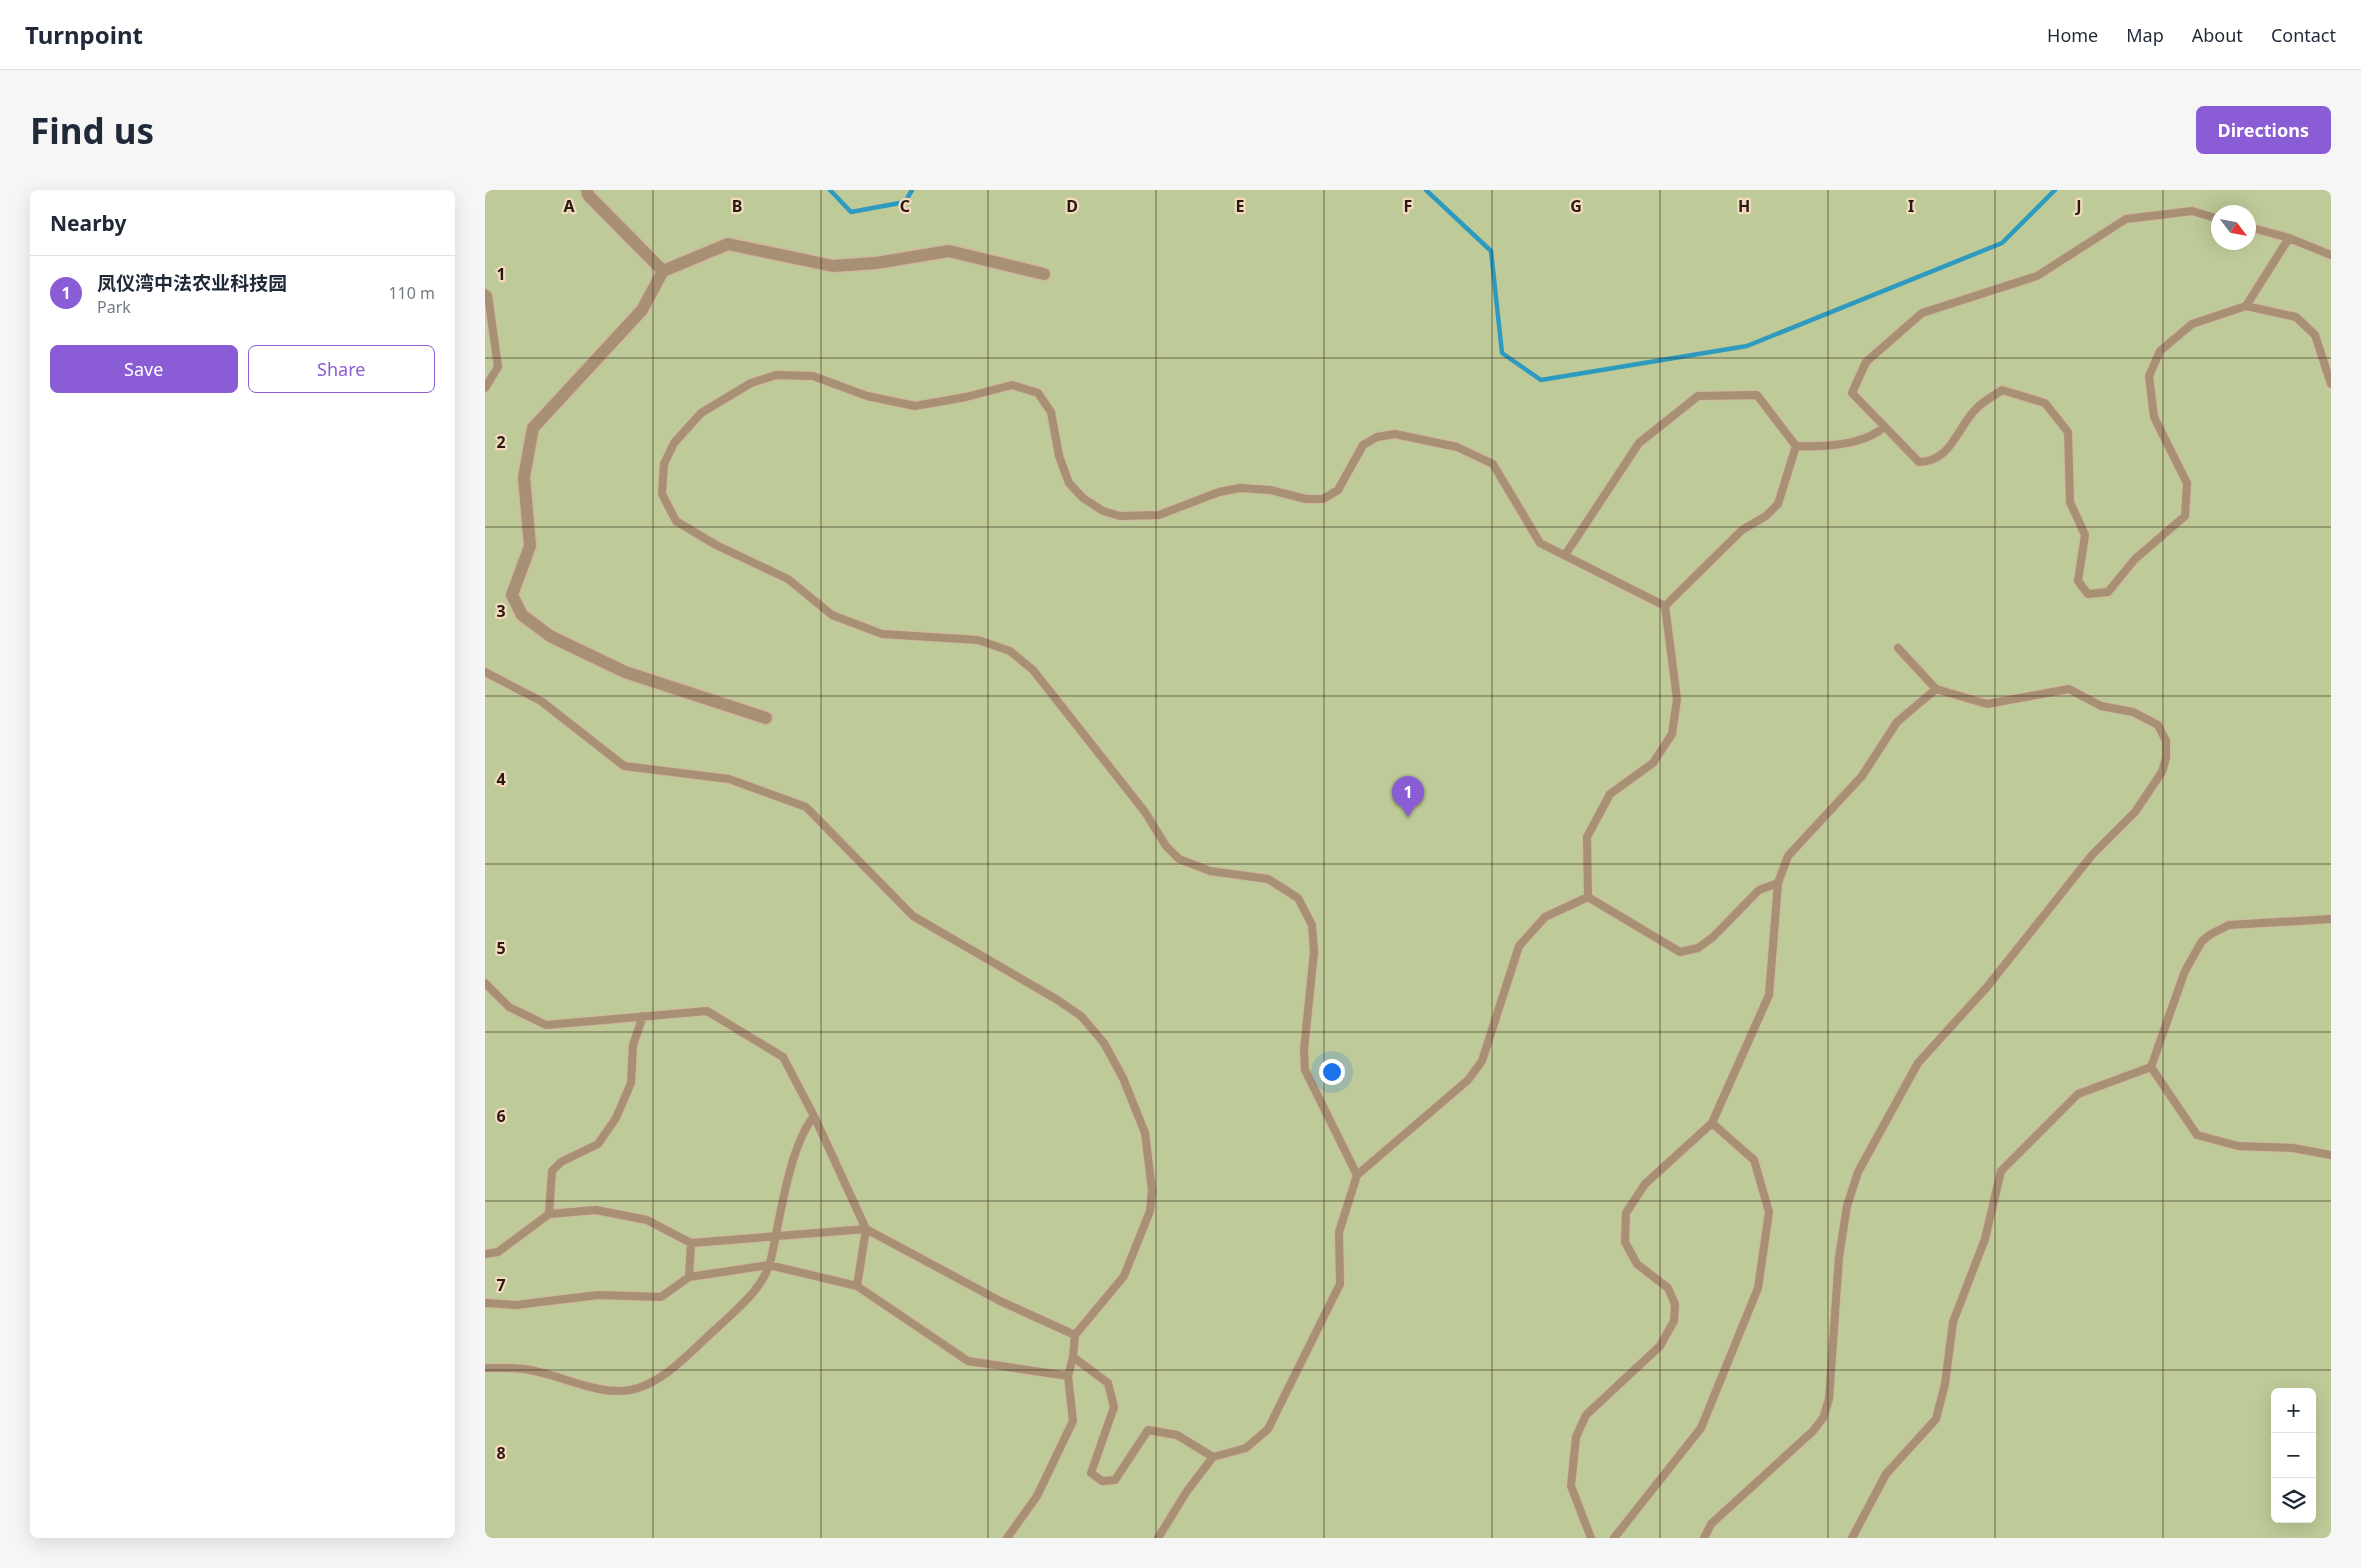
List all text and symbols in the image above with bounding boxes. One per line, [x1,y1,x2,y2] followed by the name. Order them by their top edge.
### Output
[25,18,143,51] text: Turnpoint
[2047,23,2098,47] text: Home
[2126,23,2164,47] text: Map
[2192,23,2243,47] text: About
[2271,23,2336,47] text: Contact
[2196,106,2331,154] button: Directions
[30,107,154,154] text: Find us
[563,195,575,217] text: A
[732,195,742,217] text: B
[900,195,910,217] text: C
[1066,195,1078,217] text: D
[1236,195,1245,217] text: E
[1404,195,1412,217] text: F
[1570,195,1582,217] text: G
[1738,195,1750,217] text: H
[1908,195,1914,217] text: I
[2074,195,2082,217] text: J
[2211,205,2256,250] north arrow
[50,209,126,237] text: Nearby
[496,263,506,285] text: 1
[97,270,287,296] text: 凤仪湾中法农业科技园
[61,282,71,304] text: 1
[388,282,435,304] text: 110 m
[97,296,131,318] text: Park
[50,345,238,393] button: Save
[248,345,435,393] button: Share
[496,431,506,453] text: 2
[496,600,506,622] text: 3
[496,768,506,790] text: 4
[1392,776,1424,817] pin: 1
[496,937,506,959] text: 5
[1319,1059,1345,1085] your location
[496,1105,506,1127] text: 6
[496,1274,506,1296] text: 7
[2271,1388,2316,1523] map controls
[2271,1388,2316,1433] button: +
[2271,1433,2316,1478] button: −
[496,1442,506,1464] text: 8
[2271,1478,2316,1523] button: layers

